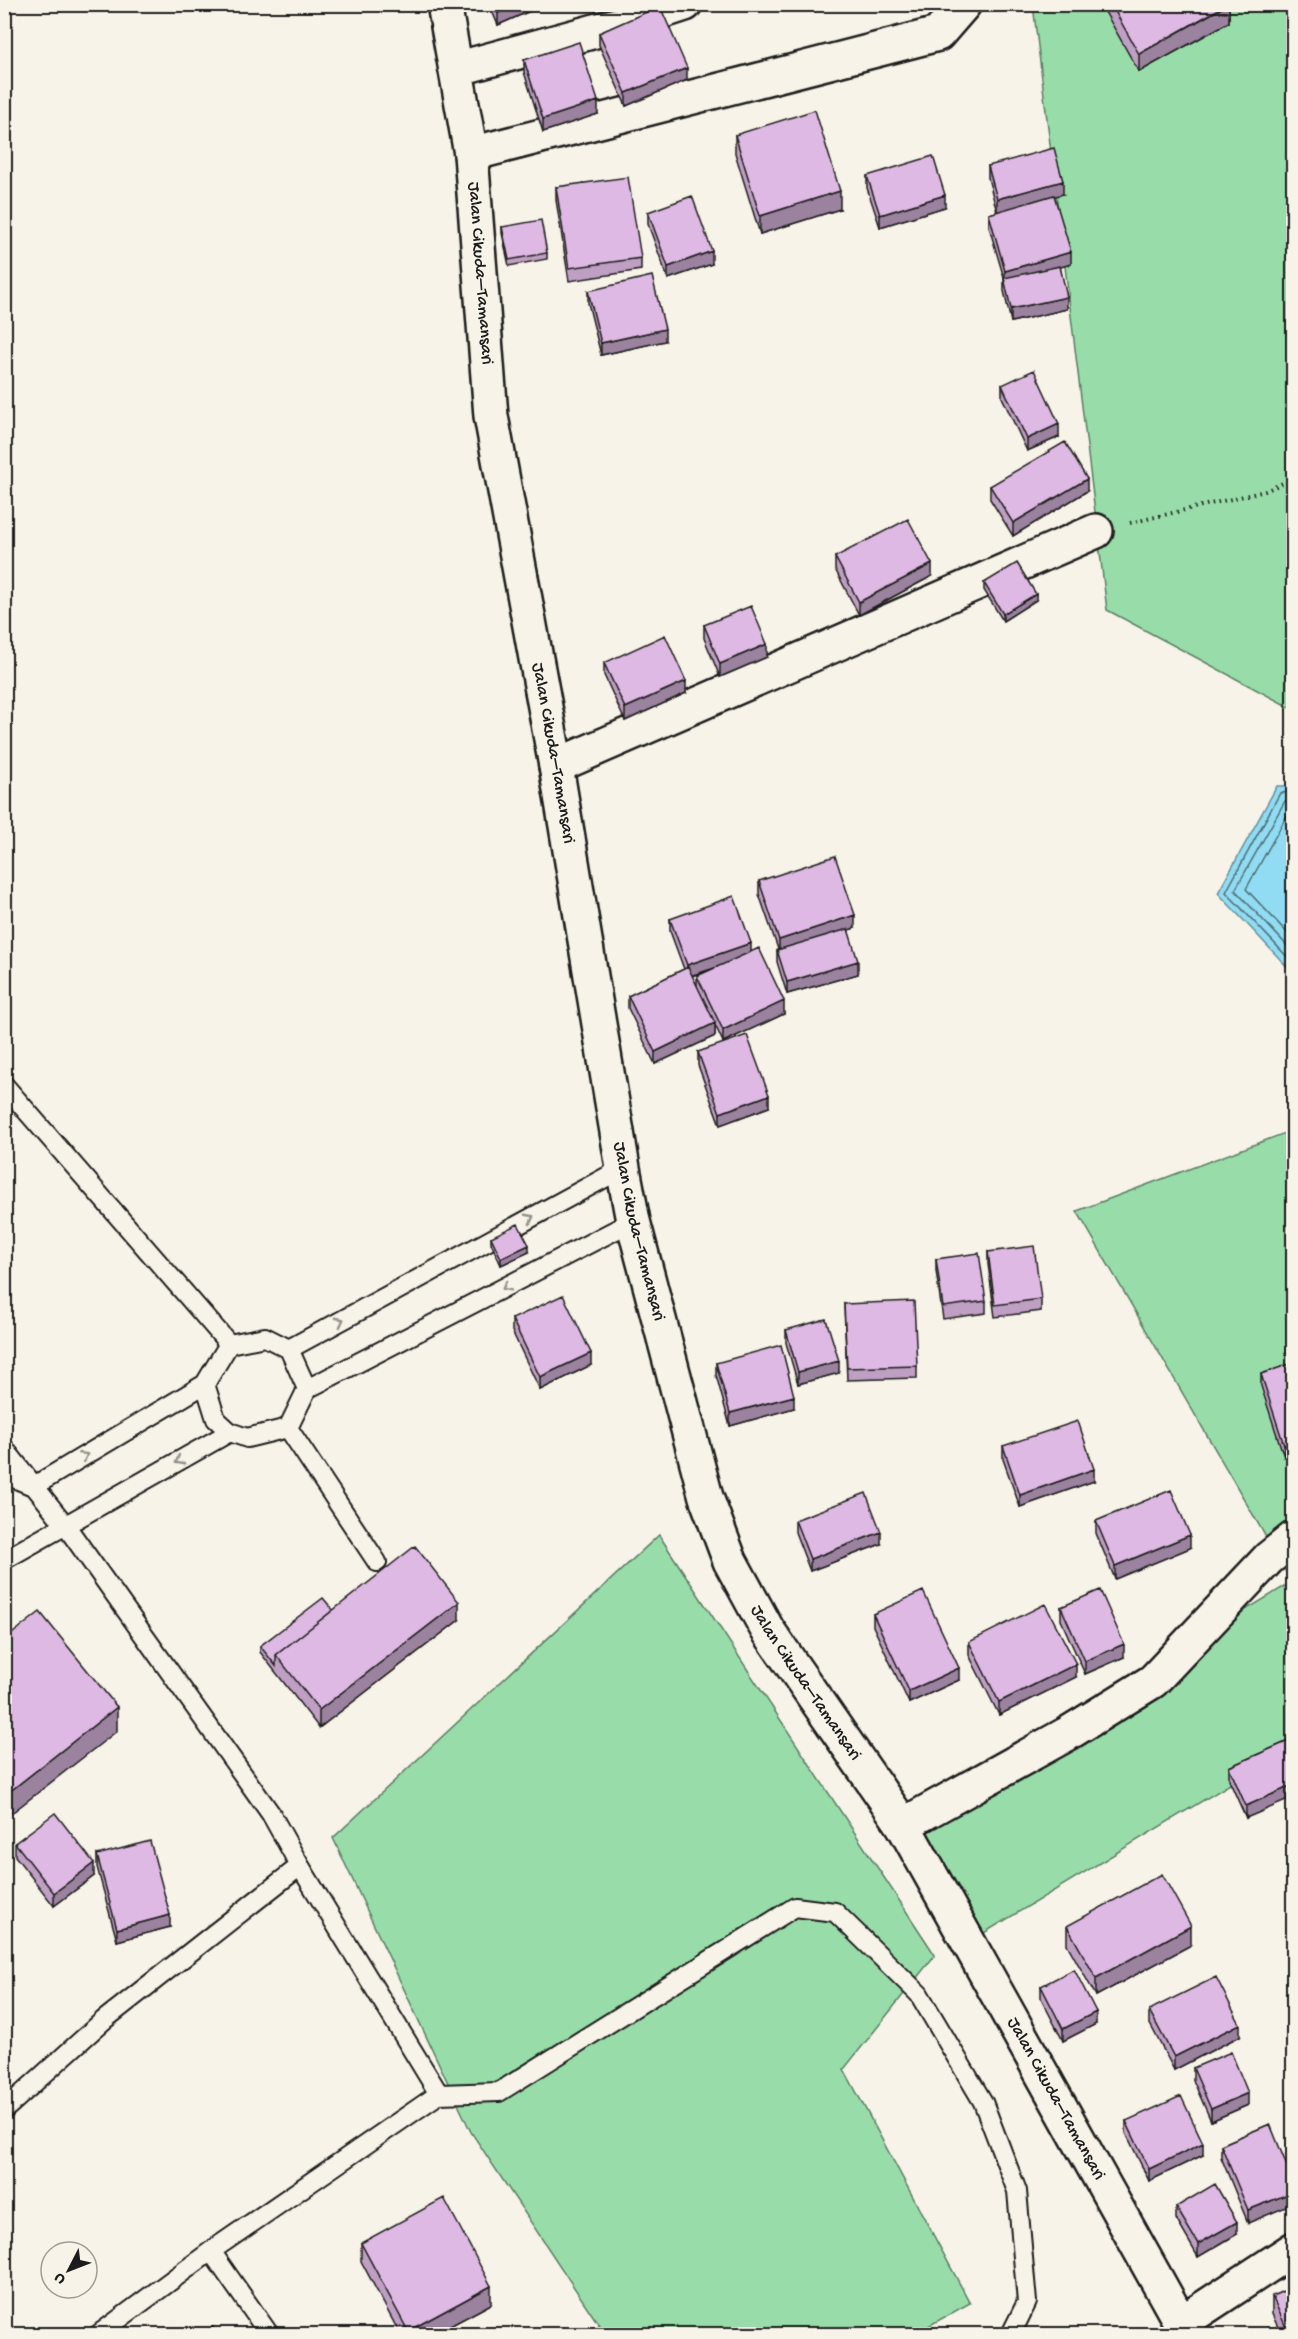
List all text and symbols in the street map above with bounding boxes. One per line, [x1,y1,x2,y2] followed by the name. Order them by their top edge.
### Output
[463,181,498,366] street label: Jalan Cikuda–Tamansari
[527,661,579,845] street label: Jalan Cikuda–Tamansari
[608,1140,670,1323] street label: Jalan Cikuda–Tamansari
[524,1214,534,1225] one-way arrow
[502,1280,513,1291] one-way arrow
[334,1317,345,1328] one-way arrow
[78,1452,88,1464] one-way arrow
[175,1454,185,1465] one-way arrow
[746,1602,866,1765] street label: Jalan Cikuda–Tamansari
[1002,2014,1110,2184] street label: Jalan Cikuda–Tamansari
[39,2240,99,2300] north arrow
[50,2267,71,2287] text: U

